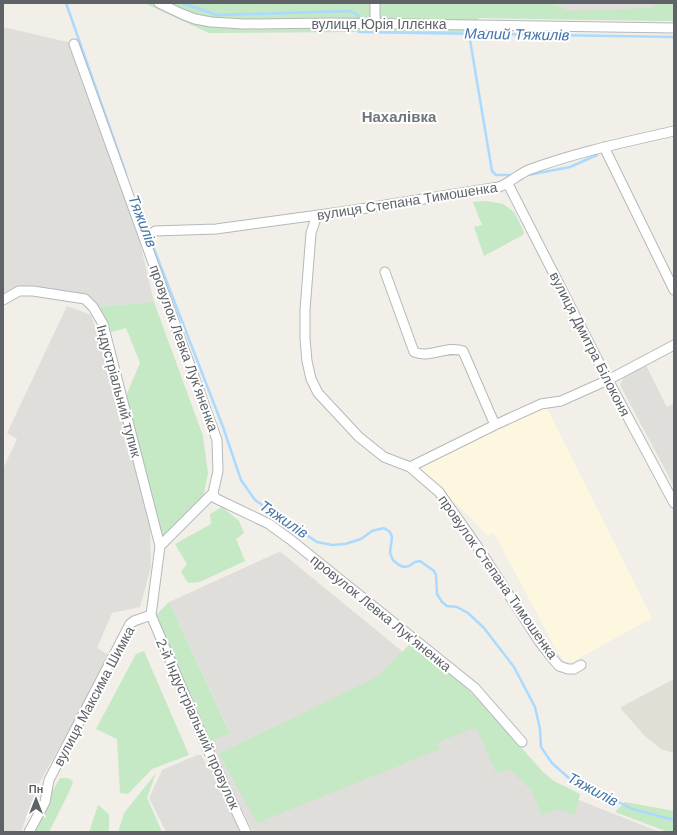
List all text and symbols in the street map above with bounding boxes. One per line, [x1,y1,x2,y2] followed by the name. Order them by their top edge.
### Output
[311,16,447,32] street label: вулиця Юрія Іллєнка
[464,25,570,43] water label: Малий Тяжилів
[362,108,437,125] district label: Нахалівка
[316,179,499,223] street label: вулиця Степана Тимошенка
[125,192,161,250] water label: Тяжилів
[146,262,222,434] street label: провулок Левка Лукʼяненка
[547,269,633,419] street label: вулиця Дмитра Білоконя
[94,323,145,460] street label: Індустріальний тупик
[435,492,561,662] street label: провулок Степана Тимошенка
[256,497,312,542] water label: Тяжилів
[307,551,455,675] street label: провулок Левка Лукʼяненка
[50,623,138,769] street label: вулиця Максима Шимка
[153,636,243,812] street label: 2-й Індустріальний провулок
[565,769,621,809] water label: Тяжилів
[16,779,56,819] north arrow
[29,783,43,795] text: Пн

